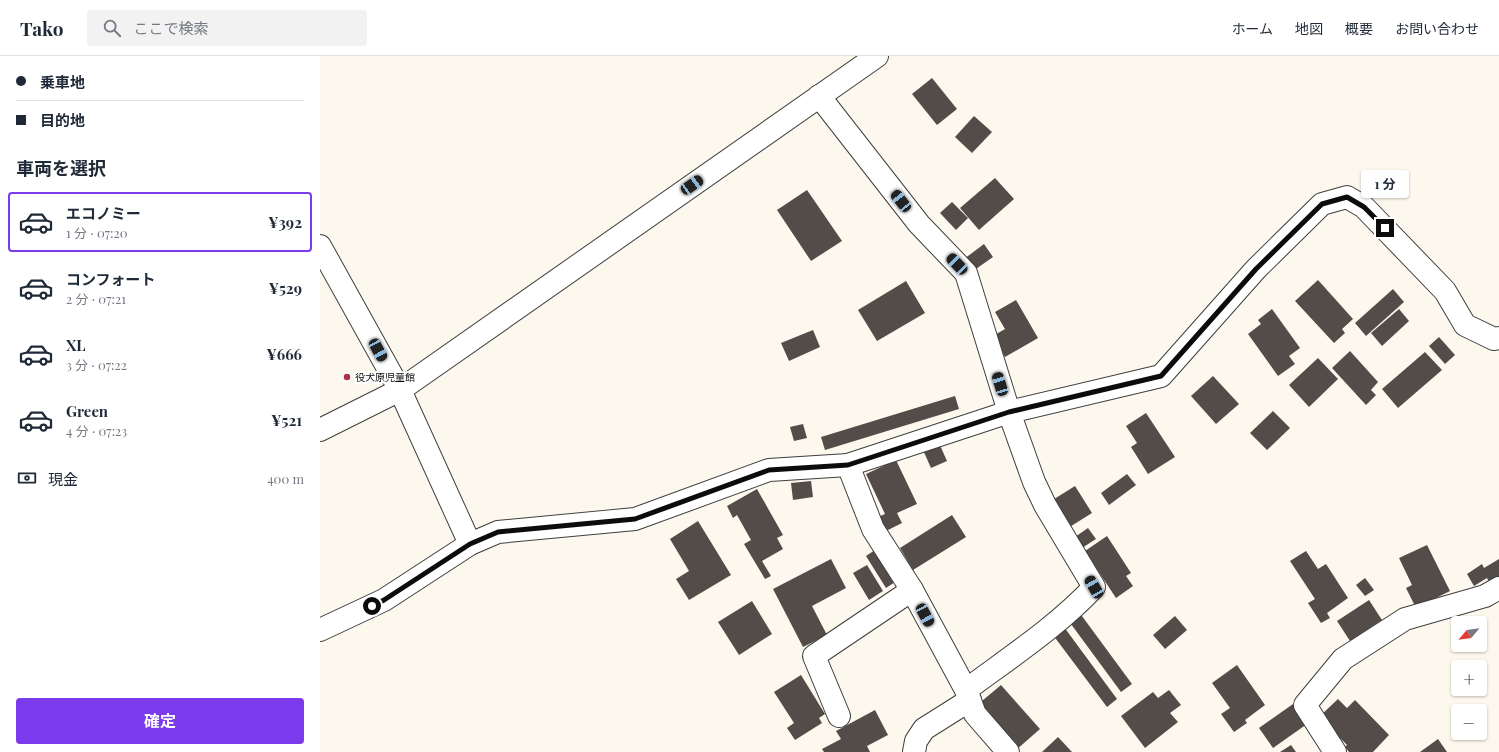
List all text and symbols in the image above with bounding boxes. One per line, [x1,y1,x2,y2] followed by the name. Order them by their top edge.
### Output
[87,10,367,46] search box
[20,15,63,41] text: Tako
[101,17,123,39] icon: search
[133,18,208,38] text: ここで検索
[1231,19,1273,38] text: ホーム
[1295,19,1323,38] text: 地図
[1345,19,1373,38] text: 概要
[1395,19,1479,38] text: お問い合わせ
[40,72,85,92] text: 乗車地
[40,110,85,130] text: 目的地
[16,156,106,180] text: 車両を選択
[1361,170,1409,198] callout: 1 分
[679,173,705,197] car
[1374,175,1396,192] text: 1 分
[889,188,913,214] car
[66,203,141,223] text: エコノミー
[18,204,54,240] icon: car
[268,212,302,232] text: ¥392
[1376,219,1394,237] route end
[66,224,128,241] text: 1 分 · 07:20
[944,251,970,277] car
[66,269,156,289] text: コンフォート
[18,270,54,306] icon: car
[269,278,302,298] text: ¥529
[66,290,126,307] text: 2 分 · 07:21
[66,335,86,355] text: XL
[18,336,54,372] icon: car
[367,337,389,363] car
[267,344,302,364] text: ¥666
[66,356,127,373] text: 3 分 · 07:22
[355,370,415,384] place label: 役犬原児童館
[991,371,1009,397] car
[342,372,352,382] marker: 役犬原児童館
[66,401,108,421] text: Green
[18,402,54,438] icon: car
[271,410,302,430] text: ¥521
[66,422,127,439] text: 4 分 · 07:23
[16,467,38,489] icon: cash
[48,469,78,489] text: 現金
[267,470,304,487] text: 400 m
[1083,574,1105,600] car
[363,597,381,615] route start
[914,602,936,628] car
[1451,616,1487,652] north arrow
[1451,616,1487,740] map controls
[1451,660,1487,696] button: +
[16,698,304,744] button: 確定
[1451,704,1487,740] button: −

